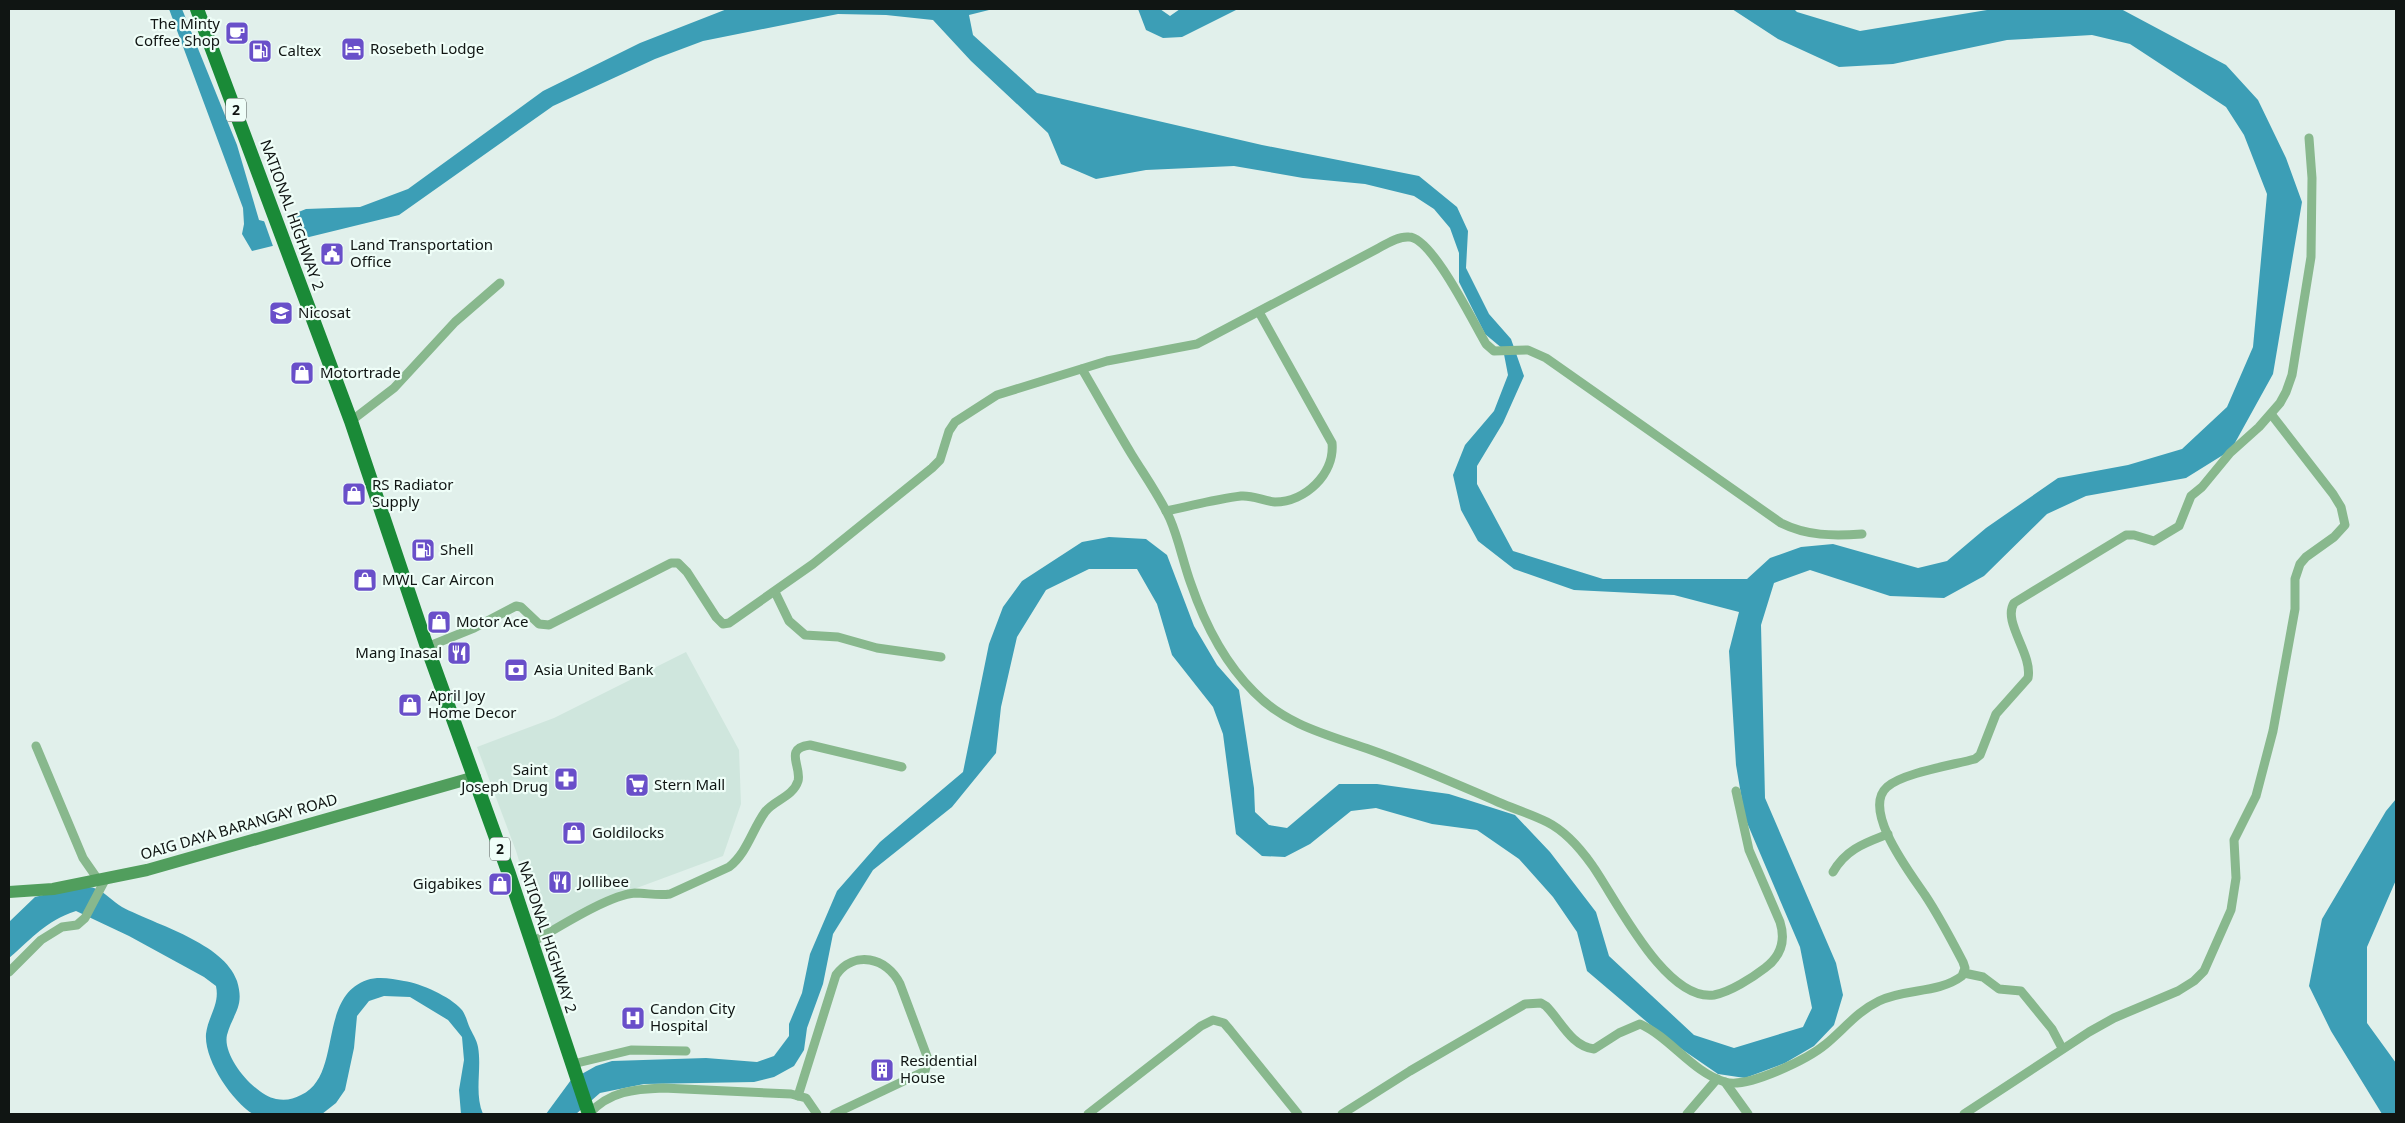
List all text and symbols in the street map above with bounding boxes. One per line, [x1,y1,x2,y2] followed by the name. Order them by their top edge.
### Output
[134,13,220,50] place label: The Minty Coffee Shop
[224,20,250,46] cafe icon: The Minty Coffee Shop
[340,36,366,62] hotel icon: Rosebeth Lodge
[247,38,273,64] fuel station icon: Caltex
[370,38,484,58] place label: Rosebeth Lodge
[278,40,321,60] place label: Caltex
[226,98,246,122] road number: 2
[256,137,330,293] street label: NATIONAL HIGHWAY 2
[350,234,493,271] place label: Land Transportation Office
[319,241,345,267] public building icon: Land Transportation Office
[268,300,294,326] school or university icon: Nicosat
[298,302,351,322] place label: Nicosat
[289,360,315,386] shop icon: Motortrade
[320,362,401,382] place label: Motortrade
[372,474,453,511] place label: RS Radiator Supply
[341,481,367,507] shop icon: RS Radiator Supply
[410,537,436,563] fuel station icon: Shell
[440,539,474,559] place label: Shell
[352,567,378,593] shop icon: MWL Car Aircon
[382,569,494,589] place label: MWL Car Aircon
[426,609,452,635] shop icon: Motor Ace
[456,611,529,631] place label: Motor Ace
[446,640,472,666] restaurant icon: Mang Inasal
[355,642,442,662] place label: Mang Inasal
[503,657,529,683] bank icon: Asia United Bank
[534,659,654,679] place label: Asia United Bank
[428,685,516,722] place label: April Joy Home Decor
[397,692,423,718] shop icon: April Joy Home Decor
[459,759,549,796] place label: Saint Joseph Drug
[553,766,579,792] pharmacy icon: Saint Joseph Drug
[624,772,650,798] supermarket icon: Stern Mall
[654,774,725,794] place label: Stern Mall
[138,788,340,864] street label: OAIG DAYA BARANGAY ROAD
[561,820,587,846] shop icon: Goldilocks
[592,822,664,842] place label: Goldilocks
[490,838,510,861] road number: 2
[514,858,582,1015] street label: NATIONAL HIGHWAY 2
[547,869,573,895] restaurant icon: Jollibee
[487,871,513,897] shop icon: Gigabikes
[576,871,629,891] place label: Jollibee
[413,873,482,893] place label: Gigabikes
[650,998,735,1035] place label: Candon City Hospital
[620,1005,646,1031] hospital icon: Candon City Hospital
[900,1050,977,1087] place label: Residential House
[869,1057,895,1083] building icon: Residential House

